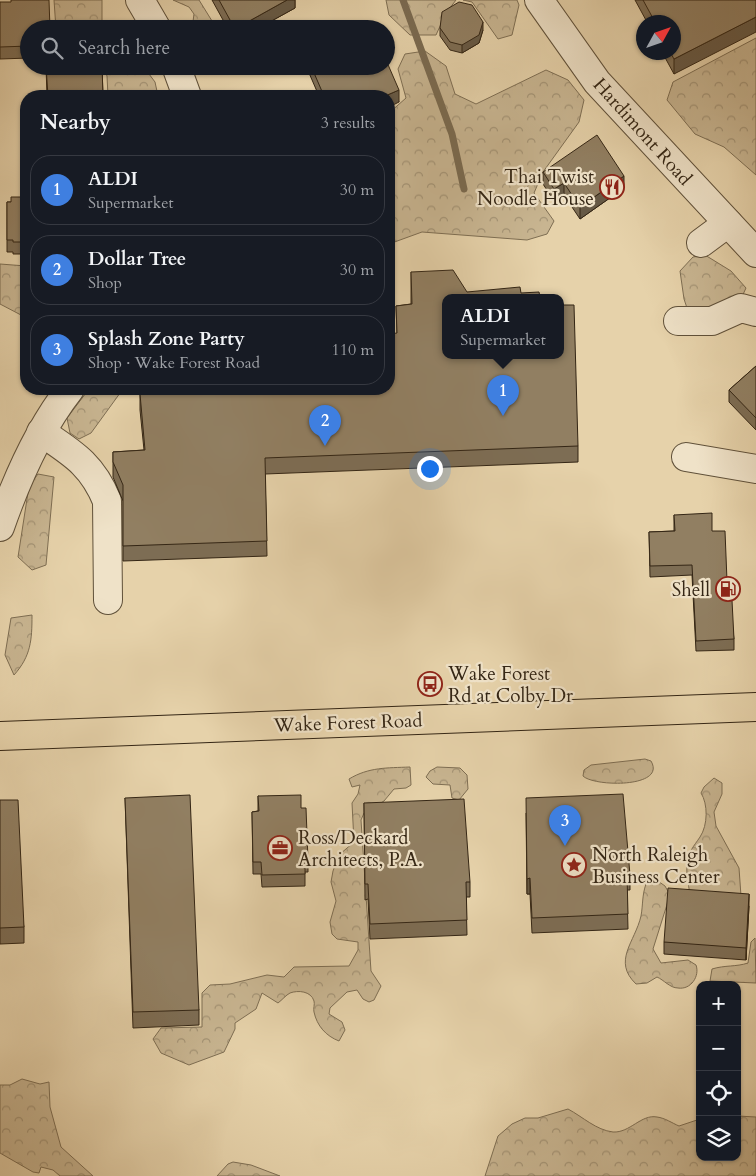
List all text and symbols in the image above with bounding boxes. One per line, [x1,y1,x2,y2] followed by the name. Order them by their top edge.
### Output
[636,15,681,60] north arrow
[20,20,395,75] search box
[38,34,66,62] icon: search
[78,35,170,61] text: Search here
[587,72,698,191] street label: Hardimont Road
[40,108,111,137] text: Nearby
[321,112,375,134] text: 3 results
[477,164,594,212] place label: Thai Twist Noodle House
[88,166,138,192] text: ALDI
[599,174,625,200] restaurant icon: Thai Twist Noodle House
[53,179,61,201] text: 1
[340,179,374,201] text: 30 m
[88,192,174,214] text: Supermarket
[88,246,186,272] text: Dollar Tree
[53,259,61,281] text: 2
[340,259,374,281] text: 30 m
[88,272,122,294] text: Shop
[442,294,564,359] popup
[460,303,510,329] text: ALDI
[88,326,245,352] text: Splash Zone Party
[460,329,546,351] text: Supermarket
[53,339,61,361] text: 3
[332,339,374,361] text: 110 m
[88,352,260,374] text: Shop · Wake Forest Road
[487,375,519,416] pin: 1
[309,405,341,446] pin: 2
[417,456,443,482] your location
[715,576,741,602] fuel station icon: Shell
[672,577,710,603] place label: Shell
[447,661,573,709] place label: Wake Forest Rd at Colby Dr
[417,671,443,697] bus stop icon: Wake Forest Rd at Colby Dr
[272,707,423,739] street label: Wake Forest Road
[549,805,581,846] pin: 3
[298,825,423,873] place label: Ross/Deckard Architects, P.A.
[267,835,293,861] office icon: Ross/Deckard Architects, P.A.
[592,842,720,890] place label: North Raleigh Business Center
[561,852,587,878] place icon: North Raleigh Business Center
[696,981,741,1161] map controls
[696,981,741,1026] button: +
[696,1026,741,1071] button: −
[696,1071,741,1116] button: locate
[696,1116,741,1161] button: layers

